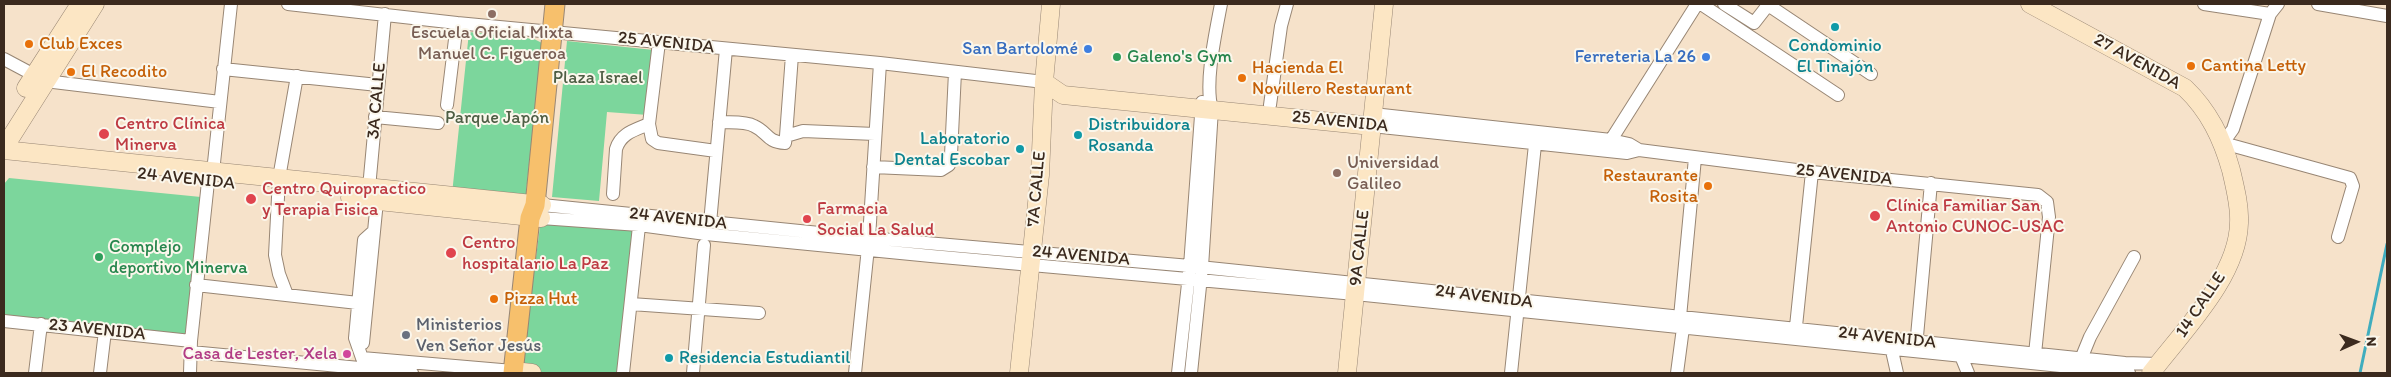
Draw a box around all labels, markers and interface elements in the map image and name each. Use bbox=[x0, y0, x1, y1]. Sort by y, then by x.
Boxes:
marker: Escuela Oficial Mixta Manuel C. Figueroa bbox=[486, 8, 498, 20]
marker: Condominio El Tinajón bbox=[1829, 21, 1841, 33]
place label: Escuela Oficial Mixta Manuel C. Figueroa bbox=[411, 22, 573, 64]
street label: 25 AVENIDA bbox=[617, 27, 715, 59]
street label: 27 AVENIDA bbox=[2090, 29, 2184, 95]
place label: Club Exces bbox=[39, 33, 123, 55]
place label: Condominio El Tinajón bbox=[1788, 35, 1882, 78]
marker: Club Exces bbox=[23, 38, 35, 50]
place label: San Bartolomé bbox=[962, 38, 1078, 60]
marker: San Bartolomé bbox=[1082, 43, 1094, 55]
place label: Galeno's Gym bbox=[1127, 46, 1232, 68]
place label: Ferreteria La 26 bbox=[1575, 46, 1696, 68]
marker: Galeno's Gym bbox=[1111, 51, 1123, 63]
marker: Ferreteria La 26 bbox=[1700, 51, 1712, 63]
place label: Cantina Letty bbox=[2201, 55, 2306, 77]
place label: Hacienda El Novillero Restaurant bbox=[1252, 57, 1412, 100]
marker: Cantina Letty bbox=[2185, 60, 2197, 72]
place label: El Recodito bbox=[81, 61, 167, 83]
street label: 3A CALLE bbox=[363, 62, 391, 140]
marker: El Recodito bbox=[65, 66, 77, 78]
park label: Plaza Israel bbox=[553, 67, 643, 89]
marker: Hacienda El Novillero Restaurant bbox=[1236, 72, 1248, 84]
street label: 25 AVENIDA bbox=[1291, 106, 1389, 138]
park label: Parque Japón bbox=[445, 107, 549, 129]
place label: Centro Clínica Minerva bbox=[115, 113, 225, 156]
place label: Distribuidora Rosanda bbox=[1088, 114, 1190, 156]
marker: Centro Clínica Minerva bbox=[97, 127, 111, 141]
place label: Laboratorio Dental Escobar bbox=[894, 128, 1010, 170]
marker: Distribuidora Rosanda bbox=[1072, 129, 1084, 141]
marker: Laboratorio Dental Escobar bbox=[1014, 143, 1026, 155]
street label: 7A CALLE bbox=[1023, 150, 1051, 228]
place label: Universidad Galileo bbox=[1347, 152, 1439, 194]
street label: 25 AVENIDA bbox=[1795, 159, 1893, 191]
street label: 24 AVENIDA bbox=[136, 163, 236, 195]
place label: Restaurante Rosita bbox=[1603, 165, 1698, 208]
marker: Universidad Galileo bbox=[1331, 167, 1343, 179]
place label: Centro Quiropractico y Terapia Fisica bbox=[262, 178, 426, 220]
marker: Restaurante Rosita bbox=[1702, 180, 1714, 192]
marker: Centro Quiropractico y Terapia Fisica bbox=[244, 192, 258, 206]
place label: Clínica Familiar San Antonio CUNOC-USAC bbox=[1886, 195, 2064, 238]
place label: Farmacia Social La Salud bbox=[817, 198, 934, 240]
street label: 24 AVENIDA bbox=[628, 203, 728, 235]
street label: 9A CALLE bbox=[1345, 209, 1375, 287]
marker: Clínica Familiar San Antonio CUNOC-USAC bbox=[1868, 209, 1882, 223]
marker: Farmacia Social La Salud bbox=[801, 213, 813, 225]
place label: Centro hospitalario La Paz bbox=[462, 232, 609, 274]
place label: Complejo deportivo Minerva bbox=[109, 236, 247, 278]
street label: 24 AVENIDA bbox=[1031, 241, 1131, 271]
marker: Centro hospitalario La Paz bbox=[444, 246, 458, 260]
marker: Complejo deportivo Minerva bbox=[93, 251, 105, 263]
street label: 14 CALLE bbox=[2171, 268, 2231, 342]
street label: 24 AVENIDA bbox=[1434, 280, 1534, 314]
place label: Pizza Hut bbox=[504, 288, 578, 310]
marker: Pizza Hut bbox=[488, 293, 500, 305]
street label: 23 AVENIDA bbox=[48, 314, 146, 346]
place label: Ministerios Ven Señor Jesús bbox=[416, 314, 541, 356]
north arrow bbox=[2331, 317, 2381, 367]
street label: 24 AVENIDA bbox=[1837, 322, 1937, 354]
marker: Ministerios Ven Señor Jesús bbox=[400, 329, 412, 341]
text: N bbox=[2363, 336, 2380, 346]
place label: Casa de Lester, Xela bbox=[182, 343, 337, 365]
place label: Residencia Estudiantil bbox=[679, 347, 850, 369]
marker: Casa de Lester, Xela bbox=[341, 348, 353, 360]
marker: Residencia Estudiantil bbox=[663, 352, 675, 364]

